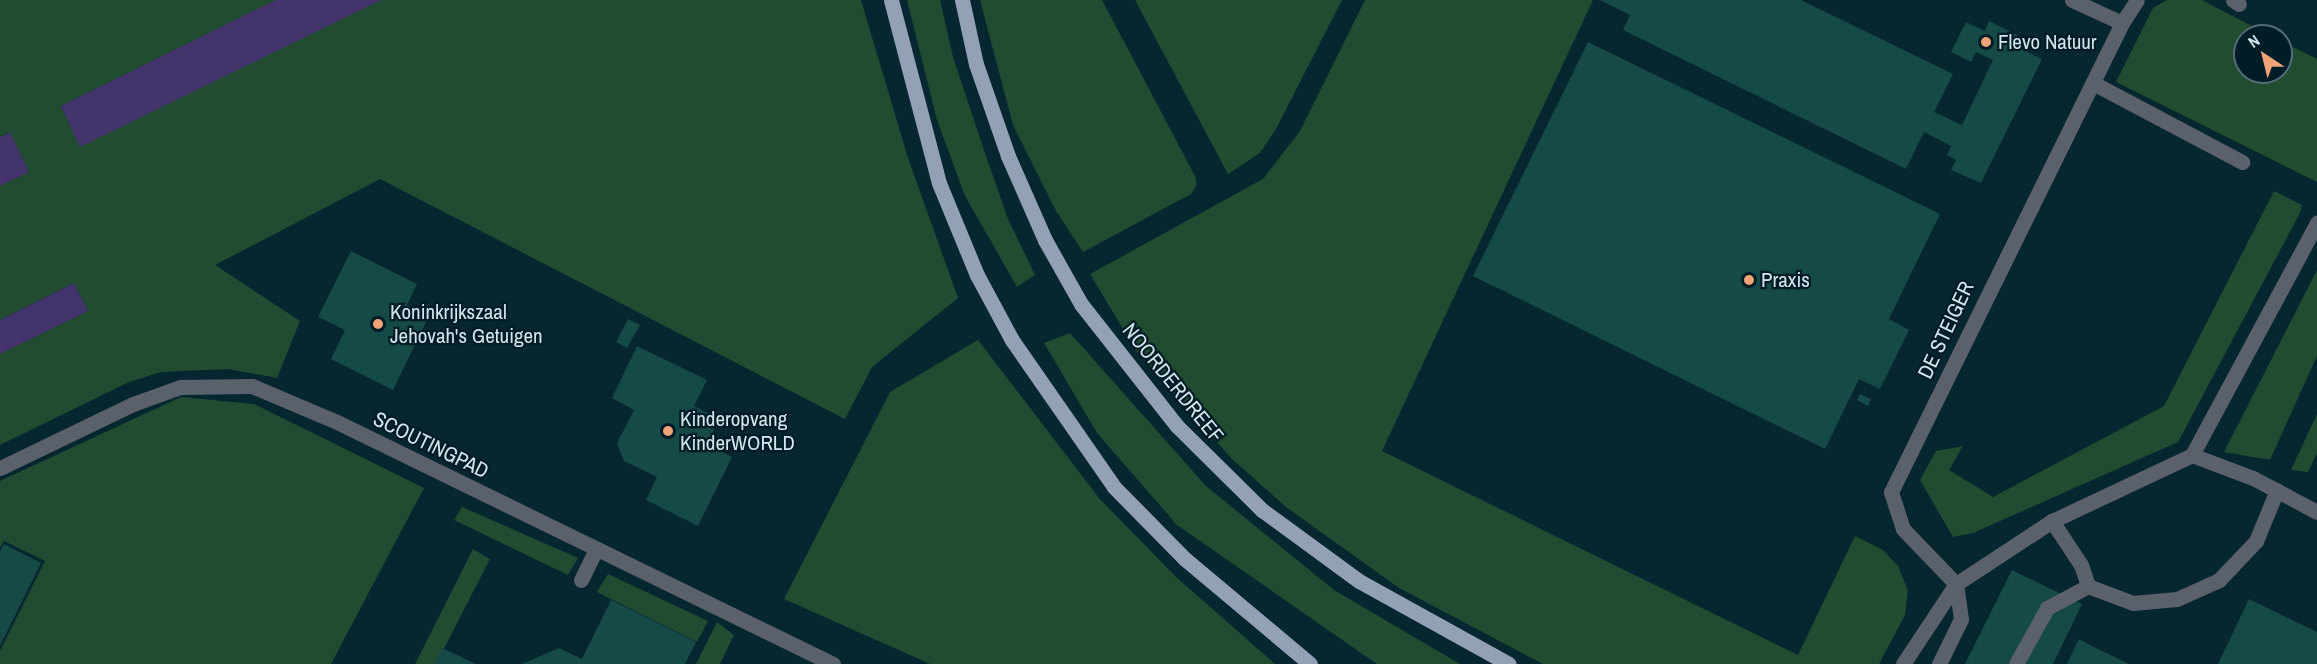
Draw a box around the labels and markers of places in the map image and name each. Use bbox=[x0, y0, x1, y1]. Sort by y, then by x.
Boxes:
place label: Flevo Natuur bbox=[1998, 29, 2097, 55]
marker: Flevo Natuur bbox=[1979, 35, 1993, 49]
place label: Praxis bbox=[1761, 267, 1810, 293]
marker: Praxis bbox=[1742, 273, 1756, 287]
place label: Koninkrijkszaal Jehovah's Getuigen bbox=[390, 299, 543, 349]
marker: Koninkrijkszaal Jehovah's Getuigen bbox=[371, 317, 385, 331]
place label: Kinderopvang KinderWORLD bbox=[680, 406, 795, 456]
marker: Kinderopvang KinderWORLD bbox=[661, 424, 675, 438]

